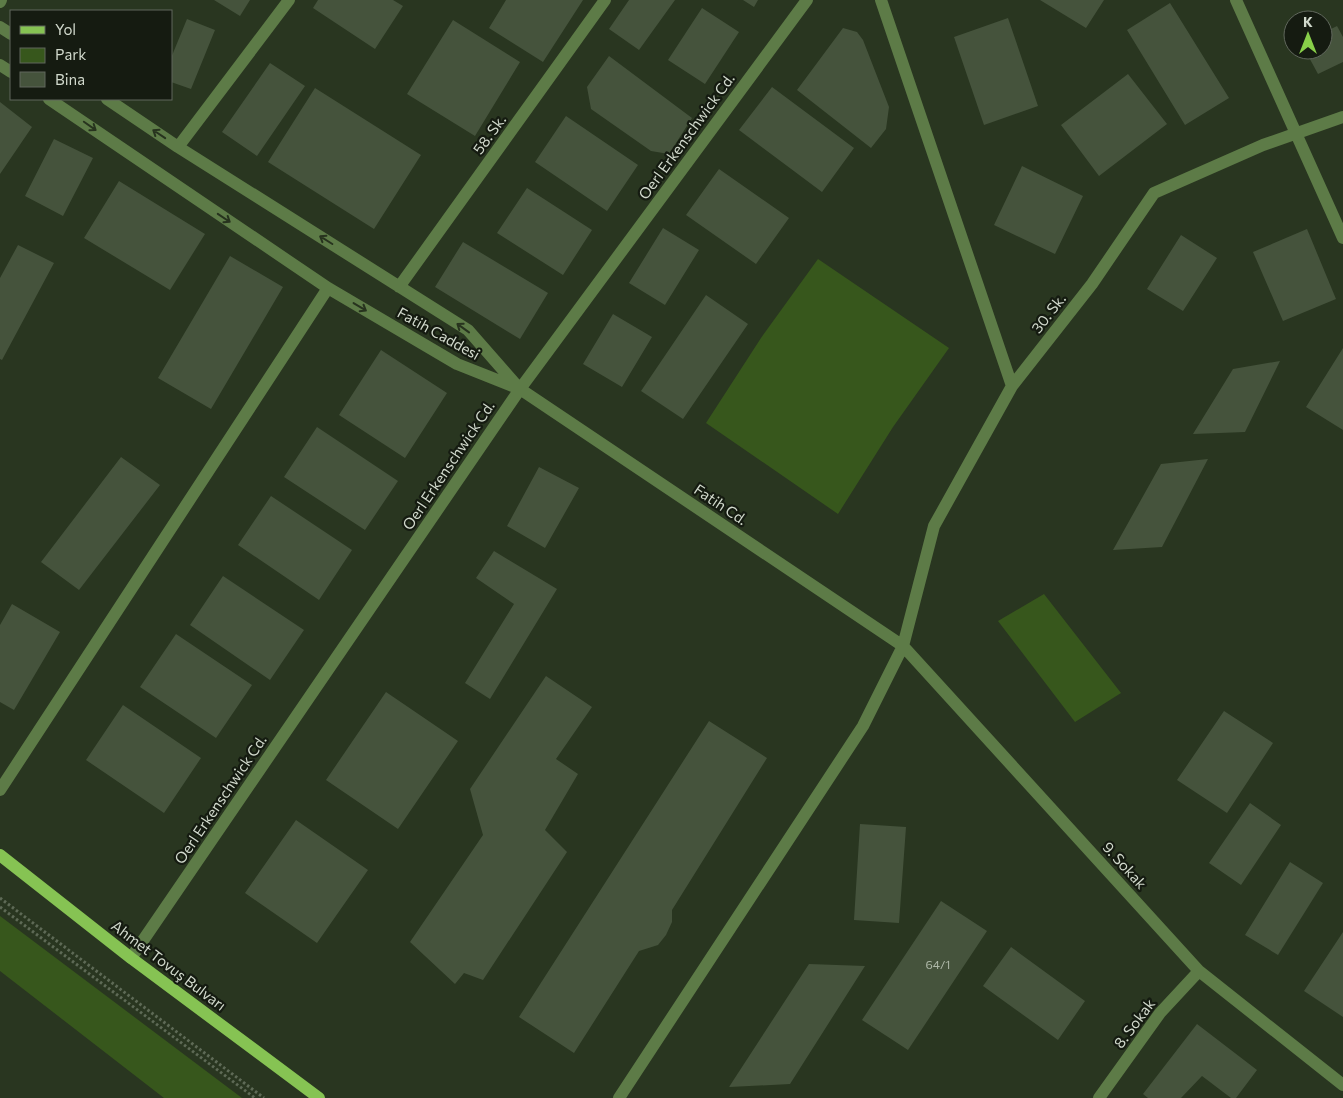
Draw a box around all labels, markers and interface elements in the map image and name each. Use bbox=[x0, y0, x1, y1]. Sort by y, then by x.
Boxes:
legend bbox=[10, 10, 172, 100]
north arrow bbox=[1283, 10, 1333, 60]
text: K bbox=[1303, 13, 1313, 30]
text: Yol bbox=[55, 20, 76, 38]
text: Park bbox=[55, 45, 86, 63]
street label: Oerl Erkenschwick Cd. bbox=[634, 69, 738, 203]
text: Bina bbox=[55, 70, 85, 88]
street label: 58. Sk. bbox=[469, 111, 509, 157]
one-way arrow bbox=[82, 121, 96, 131]
one-way arrow bbox=[153, 129, 167, 139]
one-way arrow bbox=[217, 213, 231, 223]
one-way arrow bbox=[319, 235, 333, 246]
street label: 30. Sk. bbox=[1027, 290, 1069, 336]
one-way arrow bbox=[352, 302, 366, 312]
street label: Fatih Caddesi bbox=[395, 303, 483, 363]
one-way arrow bbox=[456, 323, 470, 333]
street label: Oerl Erkenschwick Cd. bbox=[398, 397, 498, 533]
street label: Fatih Cd. bbox=[691, 480, 751, 528]
street label: Oerl Erkenschwick Cd. bbox=[170, 731, 270, 867]
street label: 9. Sokak bbox=[1099, 838, 1151, 892]
street label: Ahmet Tovuş Bulvarı bbox=[108, 916, 230, 1014]
house number: 64/1 bbox=[926, 957, 950, 971]
street label: 8. Sokak bbox=[1110, 995, 1158, 1051]

